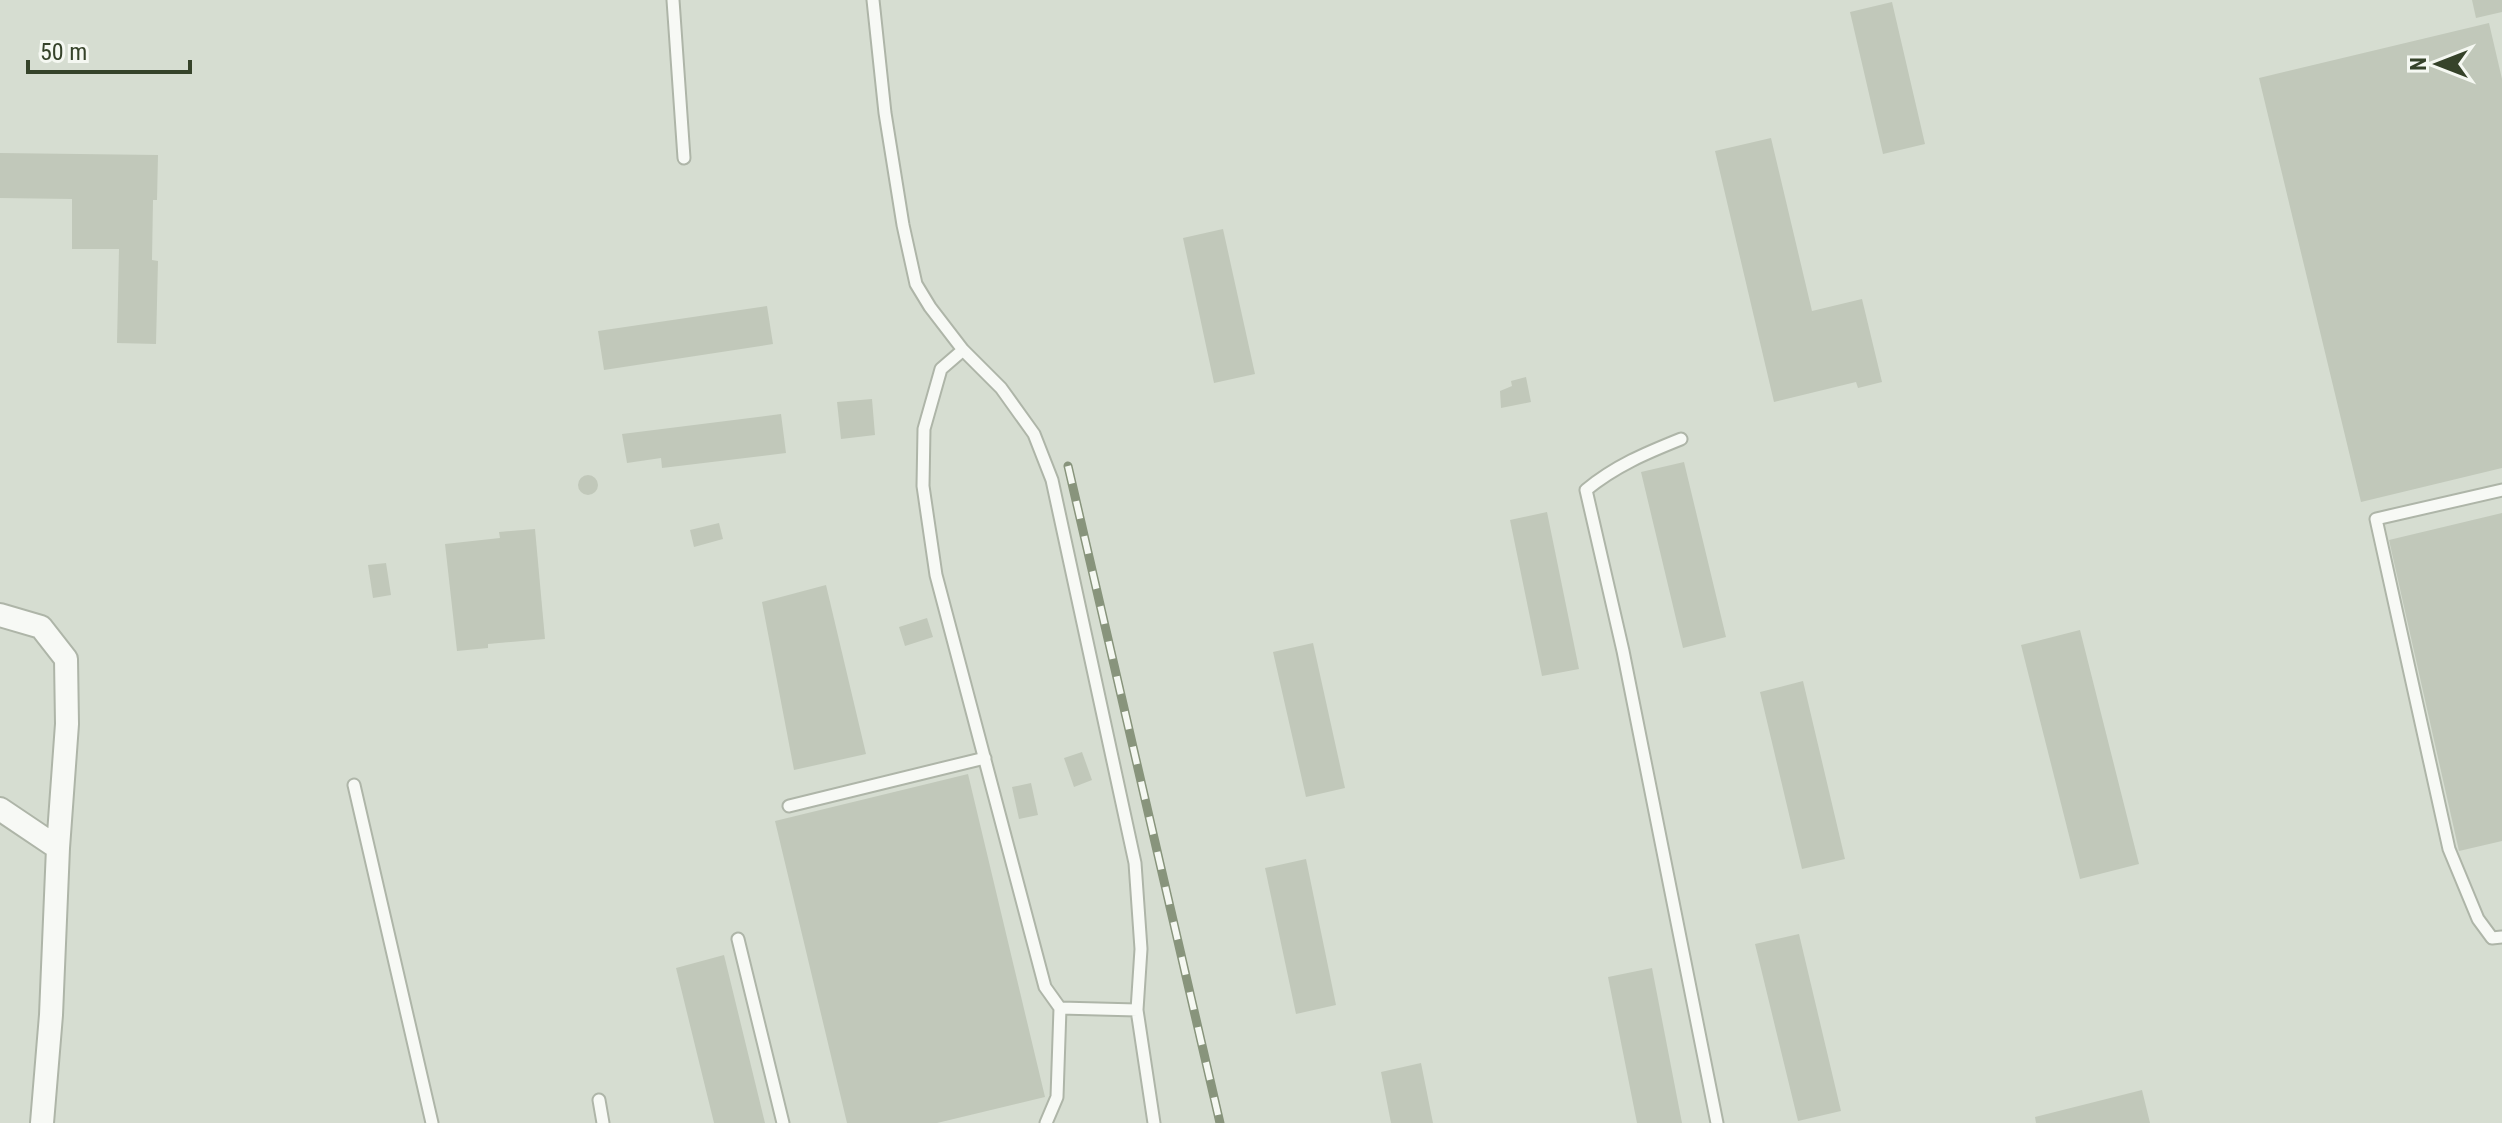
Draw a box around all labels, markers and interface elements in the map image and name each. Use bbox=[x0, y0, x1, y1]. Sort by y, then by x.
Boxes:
scale bar bbox=[28, 24, 190, 74]
north arrow bbox=[2398, 24, 2478, 104]
text: 50 m bbox=[40, 38, 87, 66]
text: N bbox=[2406, 57, 2431, 71]

